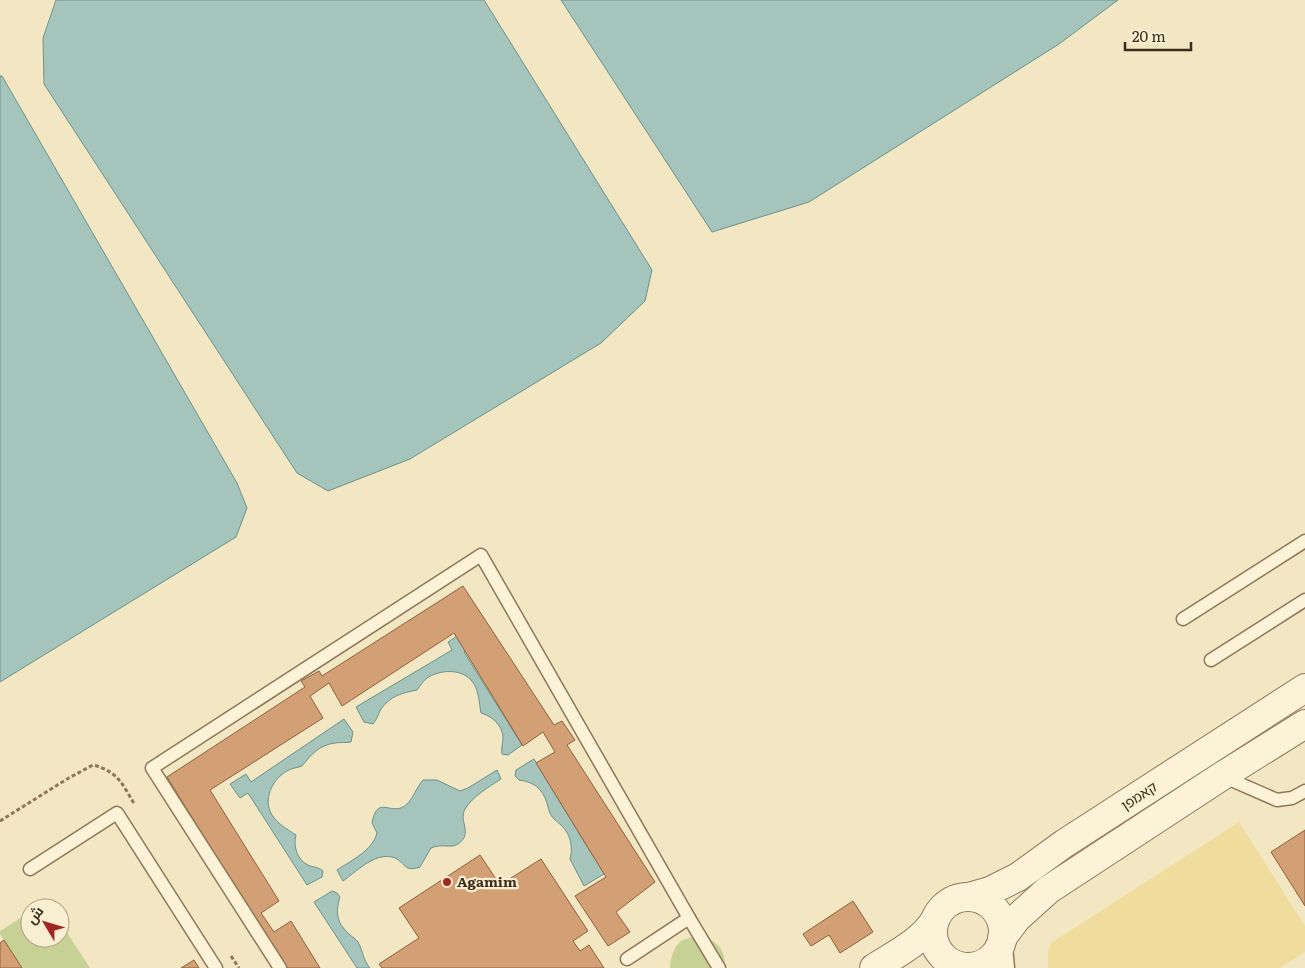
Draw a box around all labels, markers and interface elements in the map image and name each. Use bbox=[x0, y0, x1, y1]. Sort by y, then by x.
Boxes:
scale bar bbox=[1125, 20, 1191, 52]
text: 20 m bbox=[1132, 24, 1166, 47]
street label: קאמפן bbox=[1116, 776, 1161, 814]
place label: Agamim bbox=[457, 871, 517, 891]
marker: Agamim bbox=[441, 876, 453, 888]
north arrow bbox=[20, 898, 70, 948]
text: ش bbox=[21, 901, 47, 928]

